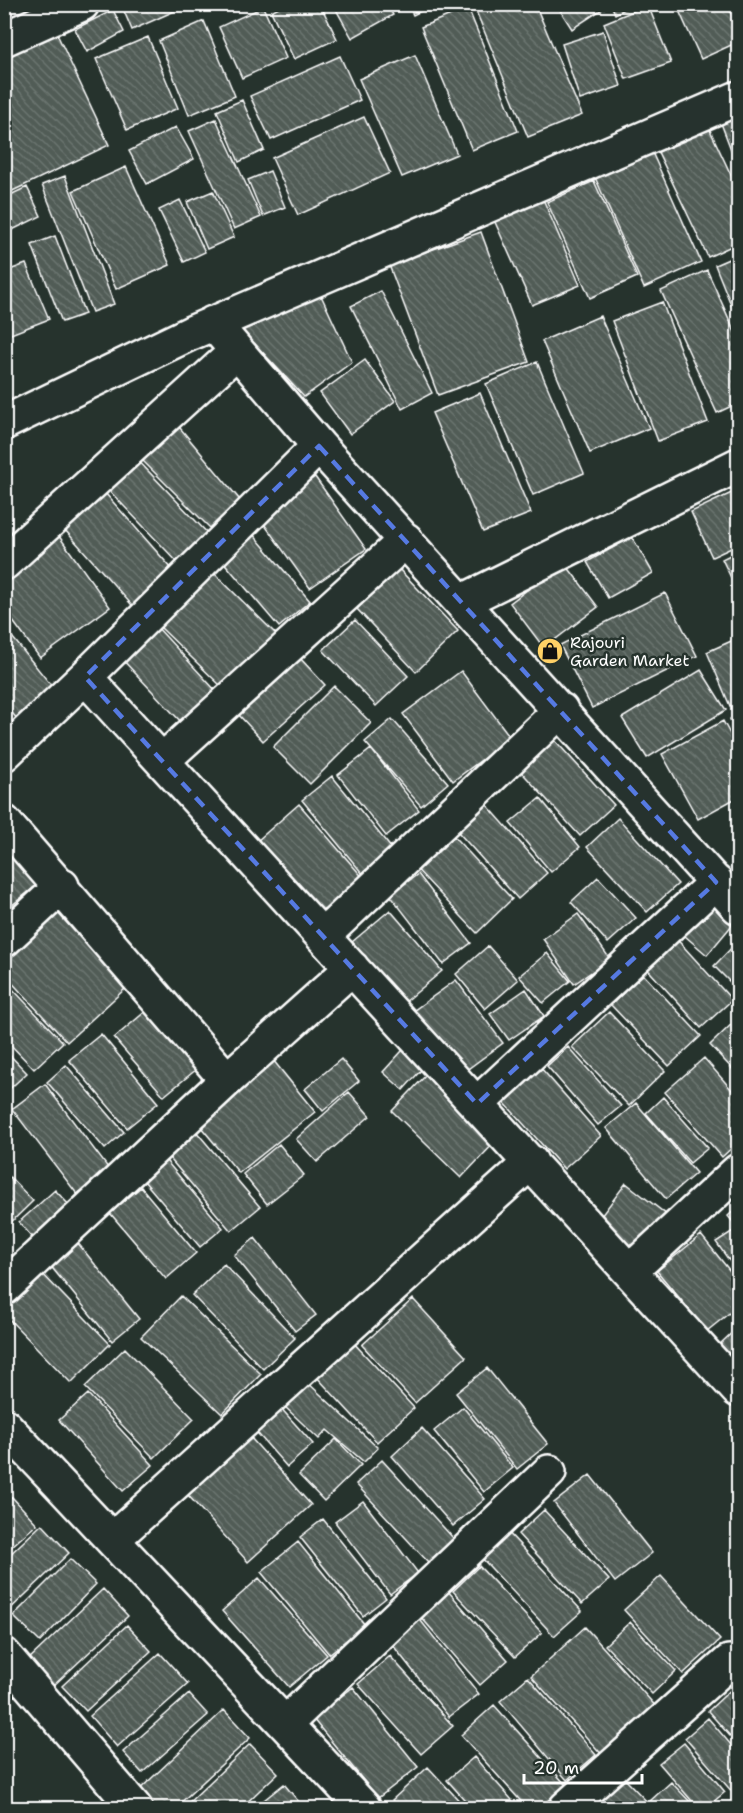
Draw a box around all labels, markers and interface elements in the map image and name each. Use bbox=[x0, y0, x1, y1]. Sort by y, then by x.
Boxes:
place label: Rajouri Garden Market bbox=[570, 632, 689, 671]
shop icon: Rajouri Garden Market bbox=[535, 636, 565, 666]
scale bar bbox=[524, 1747, 642, 1785]
text: 20 m bbox=[533, 1756, 579, 1780]

